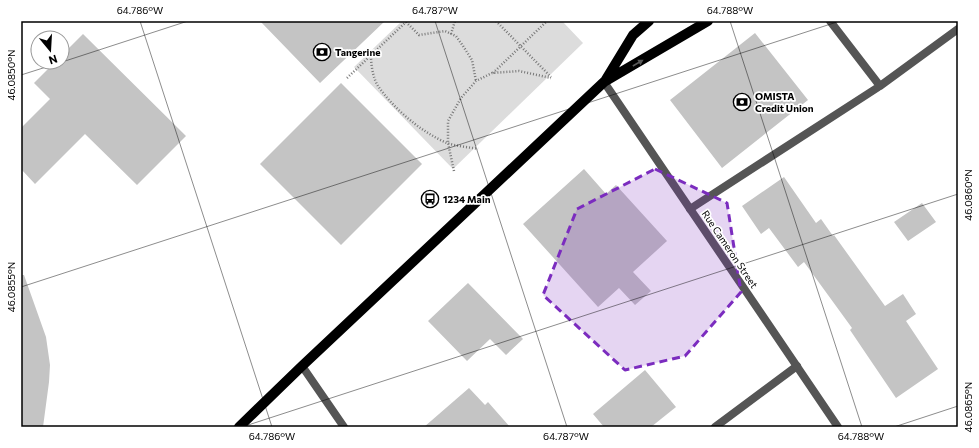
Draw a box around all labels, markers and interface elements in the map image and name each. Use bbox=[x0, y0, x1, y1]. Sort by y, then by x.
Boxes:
text: 64.786°W bbox=[117, 4, 163, 16]
text: 64.787°W bbox=[412, 4, 458, 16]
text: 64.788°W bbox=[707, 4, 753, 16]
north arrow bbox=[30, 30, 70, 70]
bank icon: Tangerine bbox=[312, 42, 332, 62]
place label: Tangerine bbox=[335, 46, 380, 58]
text: 46.0850°N bbox=[5, 49, 17, 101]
text: N bbox=[47, 53, 59, 67]
one-way arrow bbox=[632, 59, 644, 66]
place label: OMISTA Credit Union bbox=[755, 90, 814, 114]
bank icon: OMISTA Credit Union bbox=[732, 92, 752, 112]
text: 46.0860°N bbox=[962, 169, 974, 221]
bus stop icon: 1234 Main bbox=[420, 189, 440, 209]
place label: 1234 Main bbox=[443, 193, 491, 205]
street label: Rue Cameron Street bbox=[700, 208, 760, 290]
text: 46.0855°N bbox=[5, 262, 17, 312]
text: 46.0865°N bbox=[962, 382, 974, 432]
text: 64.786°W bbox=[249, 430, 295, 442]
text: 64.787°W bbox=[543, 430, 589, 442]
text: 64.788°W bbox=[838, 430, 884, 442]

